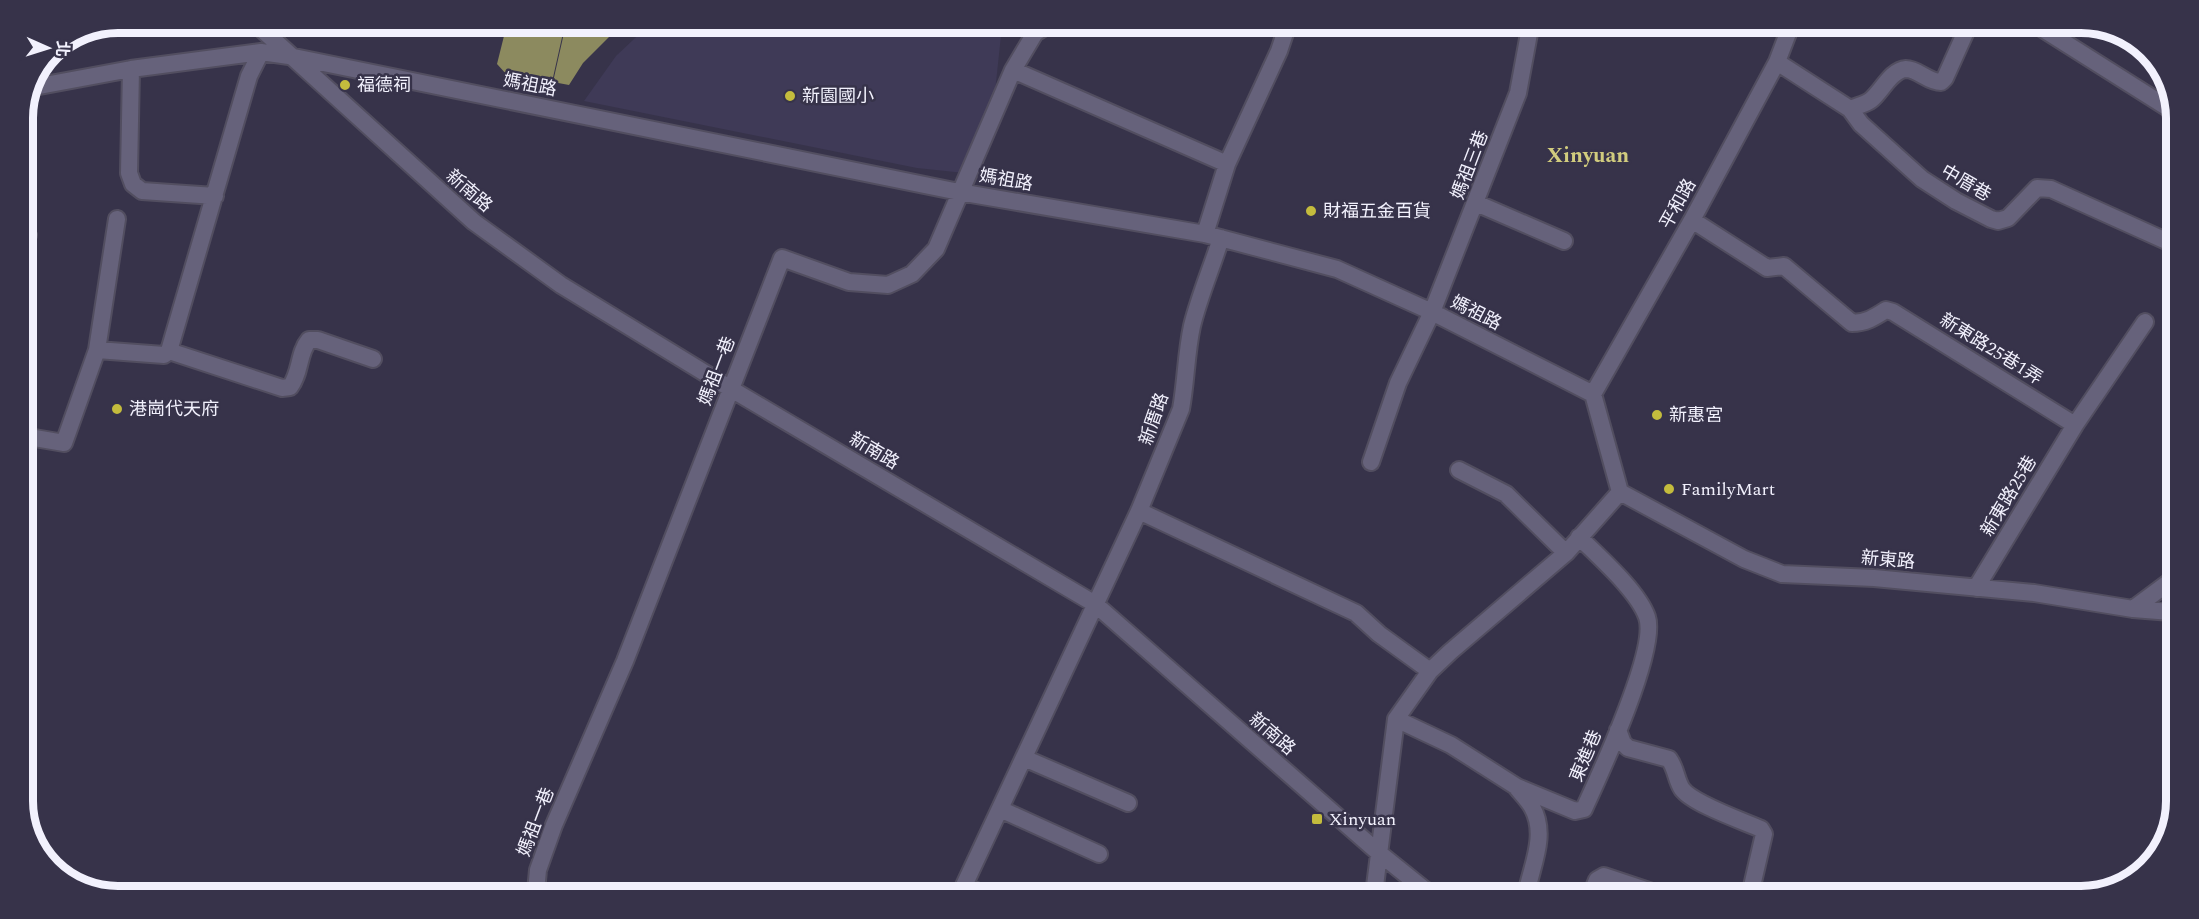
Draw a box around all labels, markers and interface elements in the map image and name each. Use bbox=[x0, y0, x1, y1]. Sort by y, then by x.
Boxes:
north arrow bbox=[18, 18, 78, 78]
text: 北 bbox=[50, 40, 74, 57]
street label: 媽祖路 bbox=[501, 67, 559, 103]
place label: 福德祠 bbox=[357, 72, 411, 99]
marker: 福德祠 bbox=[338, 78, 352, 92]
place label: 新園國小 bbox=[802, 83, 874, 110]
marker: 新園國小 bbox=[783, 89, 797, 103]
street label: 媽祖三巷 bbox=[1444, 127, 1496, 203]
district label: Xinyuan bbox=[1547, 140, 1629, 172]
street label: 中厝巷 bbox=[1936, 158, 1996, 208]
street label: 媽祖路 bbox=[977, 162, 1035, 198]
street label: 新南路 bbox=[440, 163, 498, 219]
street label: 平和路 bbox=[1653, 174, 1703, 234]
place label: 財福五金百貨 bbox=[1323, 198, 1431, 225]
marker: 財福五金百貨 bbox=[1304, 204, 1318, 218]
street label: 媽祖路 bbox=[1446, 289, 1506, 337]
street label: 新東路25巷1弄 bbox=[1934, 307, 2048, 391]
street label: 媽祖一巷 bbox=[691, 333, 743, 409]
street label: 新厝路 bbox=[1132, 389, 1176, 449]
place label: 港崗代天府 bbox=[129, 396, 219, 423]
marker: 港崗代天府 bbox=[110, 402, 124, 416]
place label: 新惠宮 bbox=[1669, 402, 1723, 429]
marker: 新惠宮 bbox=[1650, 408, 1664, 422]
street label: 新南路 bbox=[844, 426, 904, 476]
street label: 新東路25巷 bbox=[1974, 450, 2044, 542]
place label: FamilyMart bbox=[1681, 476, 1775, 503]
marker: FamilyMart bbox=[1662, 482, 1676, 496]
street label: 新東路 bbox=[1860, 544, 1916, 576]
street label: 新南路 bbox=[1243, 706, 1301, 762]
street label: 東進巷 bbox=[1563, 726, 1609, 786]
street label: 媽祖一巷 bbox=[510, 784, 562, 860]
place label: Xinyuan bbox=[1329, 806, 1396, 833]
marker: Xinyuan bbox=[1310, 812, 1324, 826]

